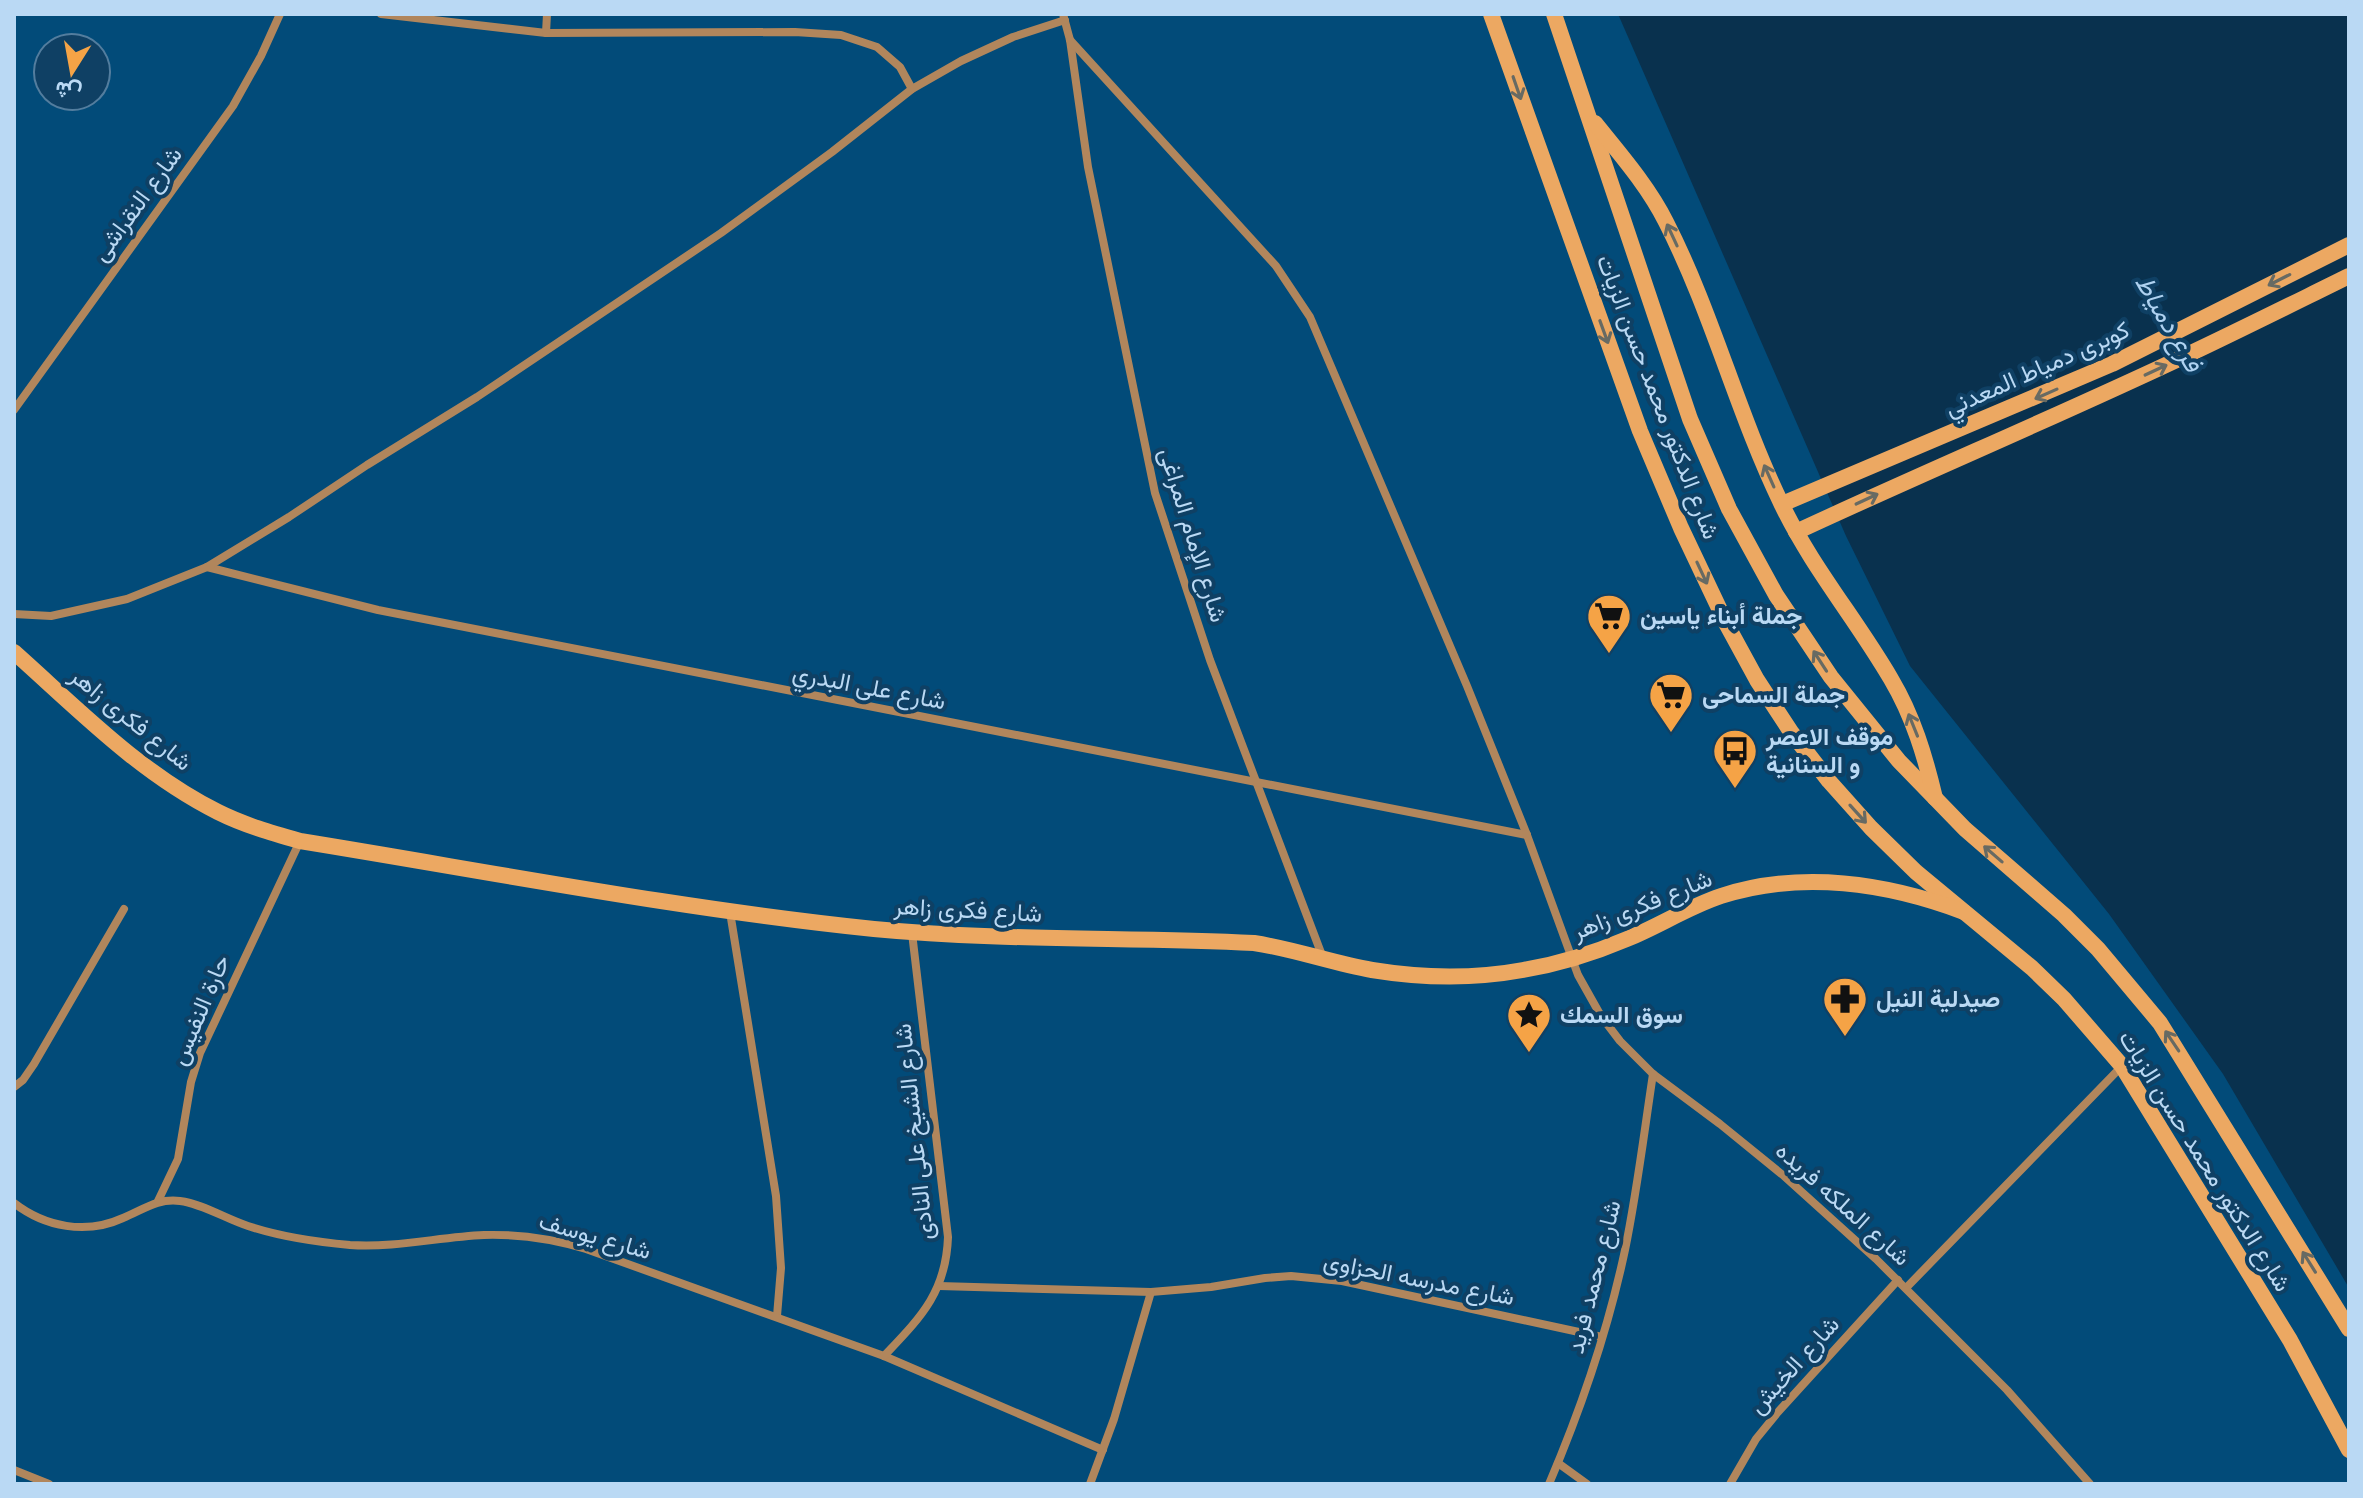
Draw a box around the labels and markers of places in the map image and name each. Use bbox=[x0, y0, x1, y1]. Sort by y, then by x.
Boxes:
supermarket icon: جملة أبناء ياسين bbox=[1585, 592, 1633, 655]
place label: جملة أبناء ياسين bbox=[1640, 600, 1802, 631]
supermarket icon: جملة السماحى bbox=[1647, 671, 1695, 734]
place label: جملة السماحى bbox=[1702, 679, 1845, 710]
place label: موقف الاعصر و السنانية bbox=[1765, 721, 1893, 780]
bus stop icon: موقف الاعصر و السنانية bbox=[1711, 727, 1759, 790]
pharmacy icon: صيدلية النيل bbox=[1821, 975, 1869, 1038]
place label: صيدلية النيل bbox=[1876, 983, 2000, 1014]
place icon: سوق السمك bbox=[1505, 991, 1553, 1054]
place label: سوق السمك bbox=[1560, 999, 1683, 1030]

